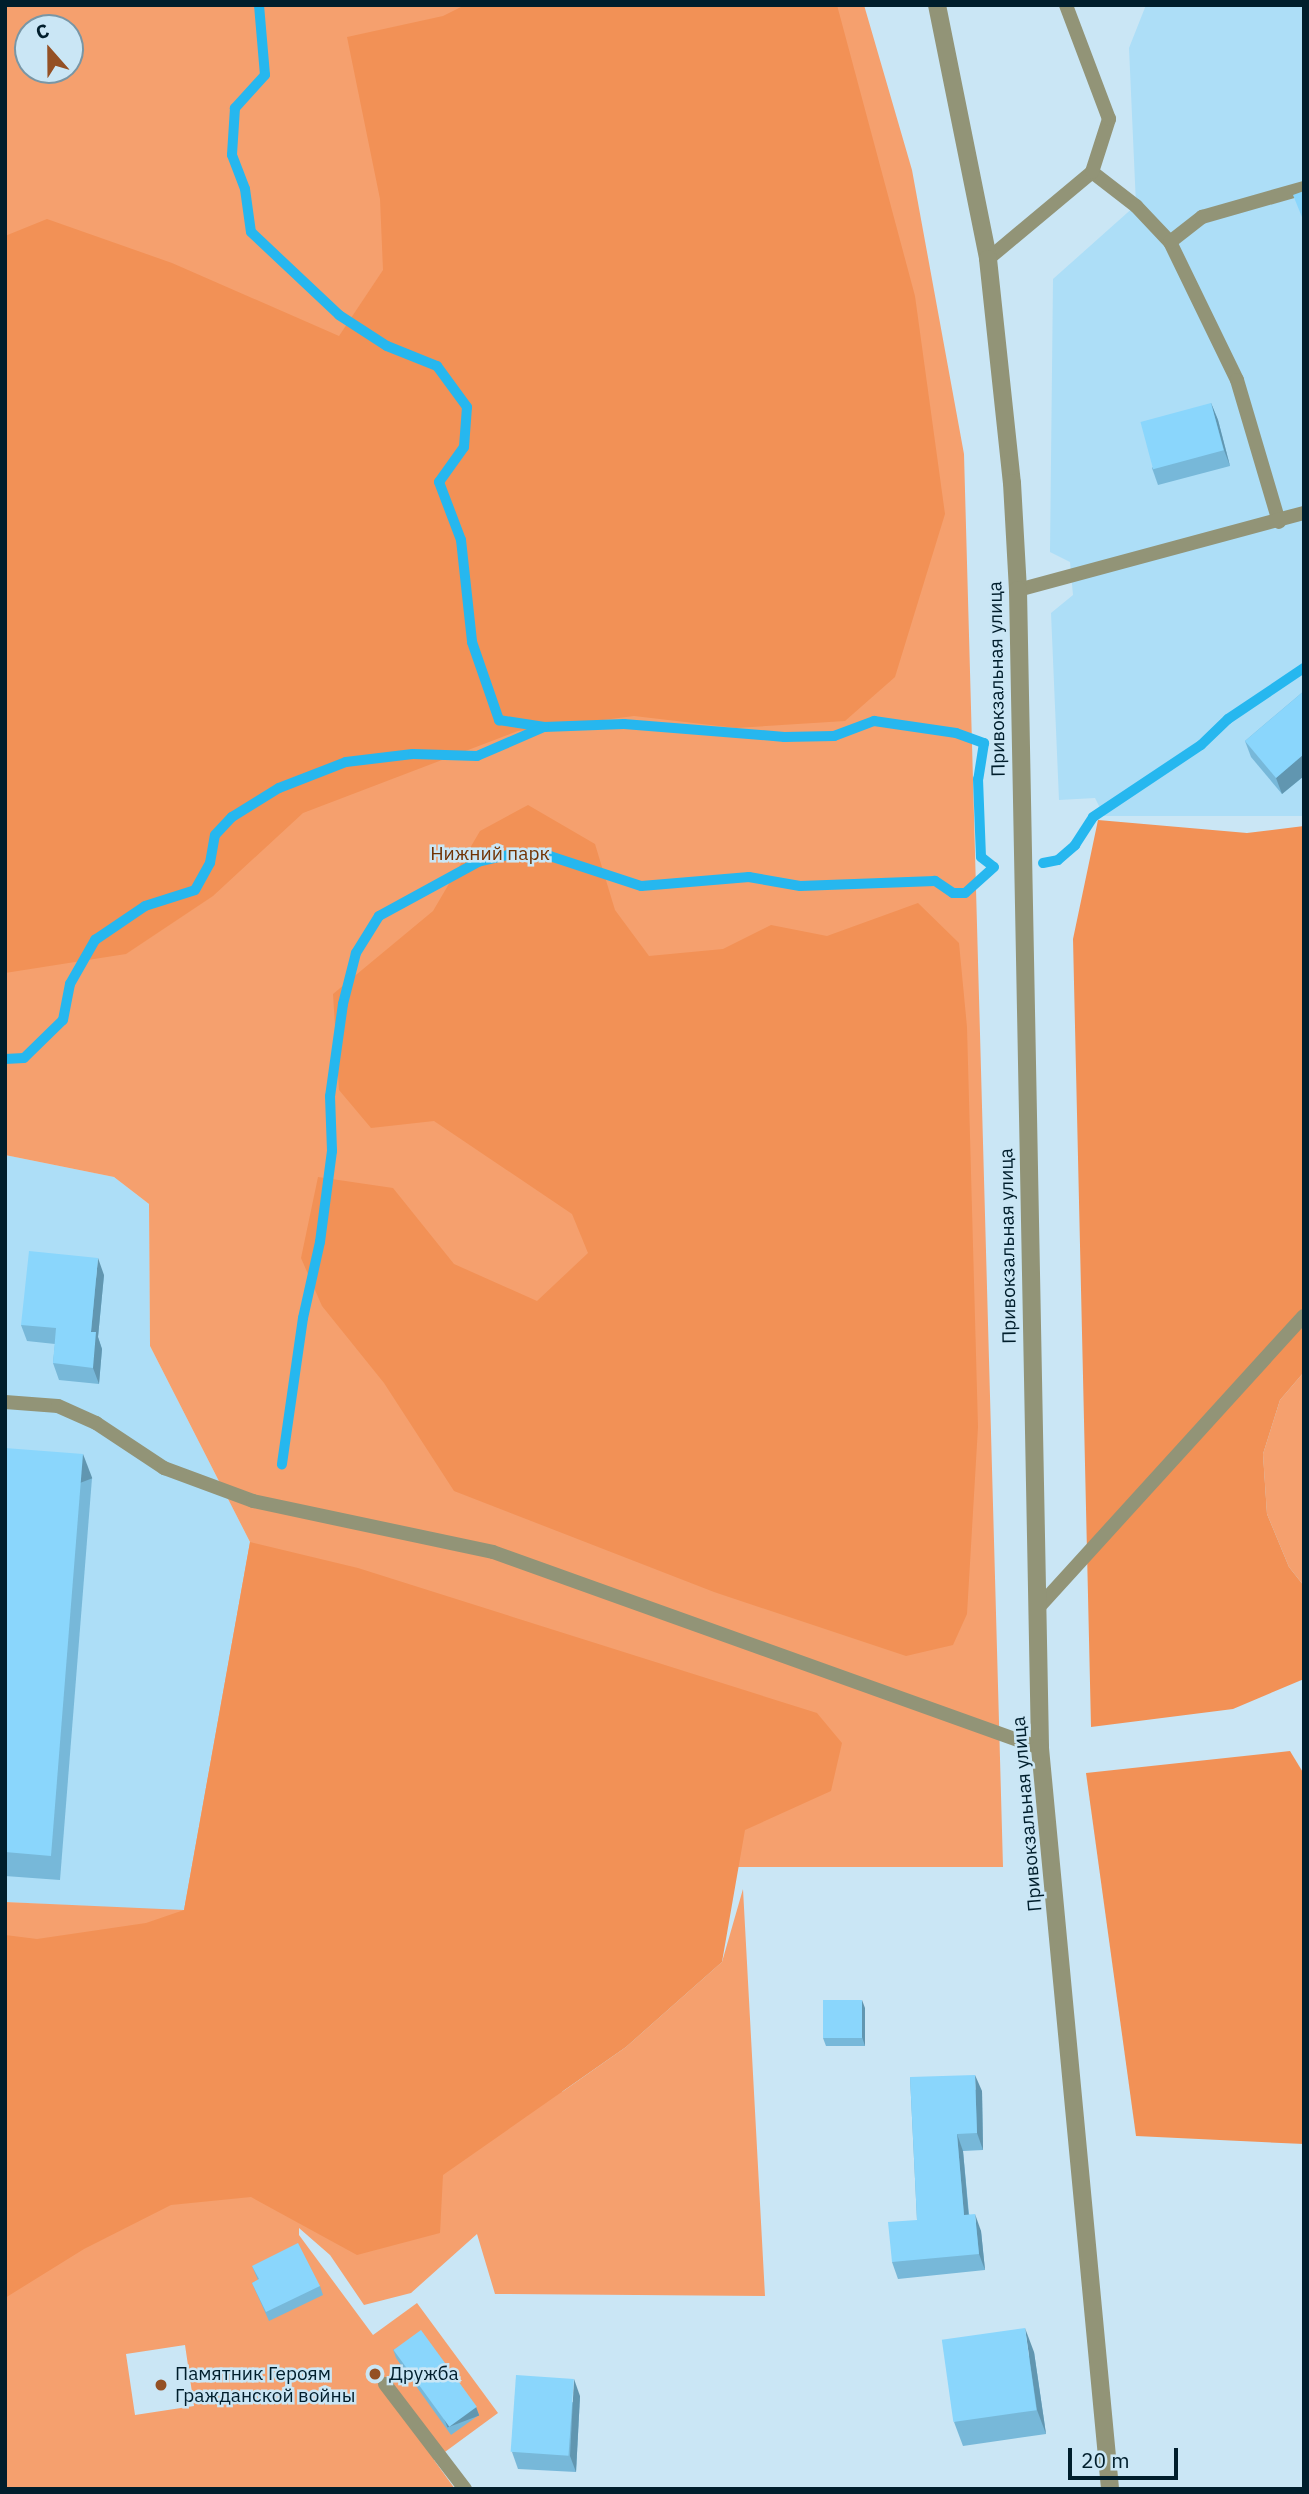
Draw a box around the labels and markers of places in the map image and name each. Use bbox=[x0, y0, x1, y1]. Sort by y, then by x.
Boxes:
place label: Памятник Героям Гражданской войны bbox=[175, 2363, 355, 2407]
place label: Дружба bbox=[389, 2363, 459, 2385]
marker: Дружба bbox=[367, 2366, 383, 2382]
marker: Памятник Героям Гражданской войны bbox=[153, 2377, 169, 2393]

